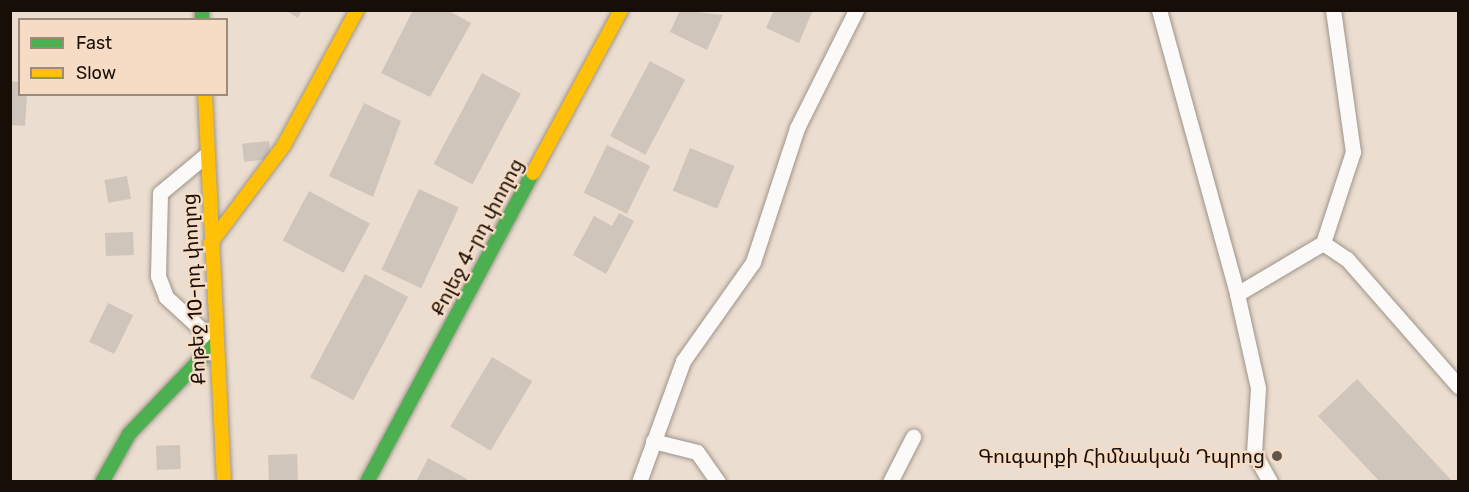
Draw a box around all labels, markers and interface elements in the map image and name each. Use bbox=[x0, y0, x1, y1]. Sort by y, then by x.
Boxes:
legend bbox=[18, 18, 228, 96]
text: Fast bbox=[76, 32, 112, 54]
text: Slow bbox=[76, 62, 116, 84]
street label: Քոլեջ 4-րդ փողոց bbox=[425, 154, 529, 320]
street label: Քոթեջ 10-րդ փողոց bbox=[177, 193, 211, 385]
place label: Գուգարքի Հիմնական Դպրոց bbox=[978, 444, 1265, 468]
marker: Գուգարքի Հիմնական Դպրոց bbox=[1270, 449, 1284, 463]

